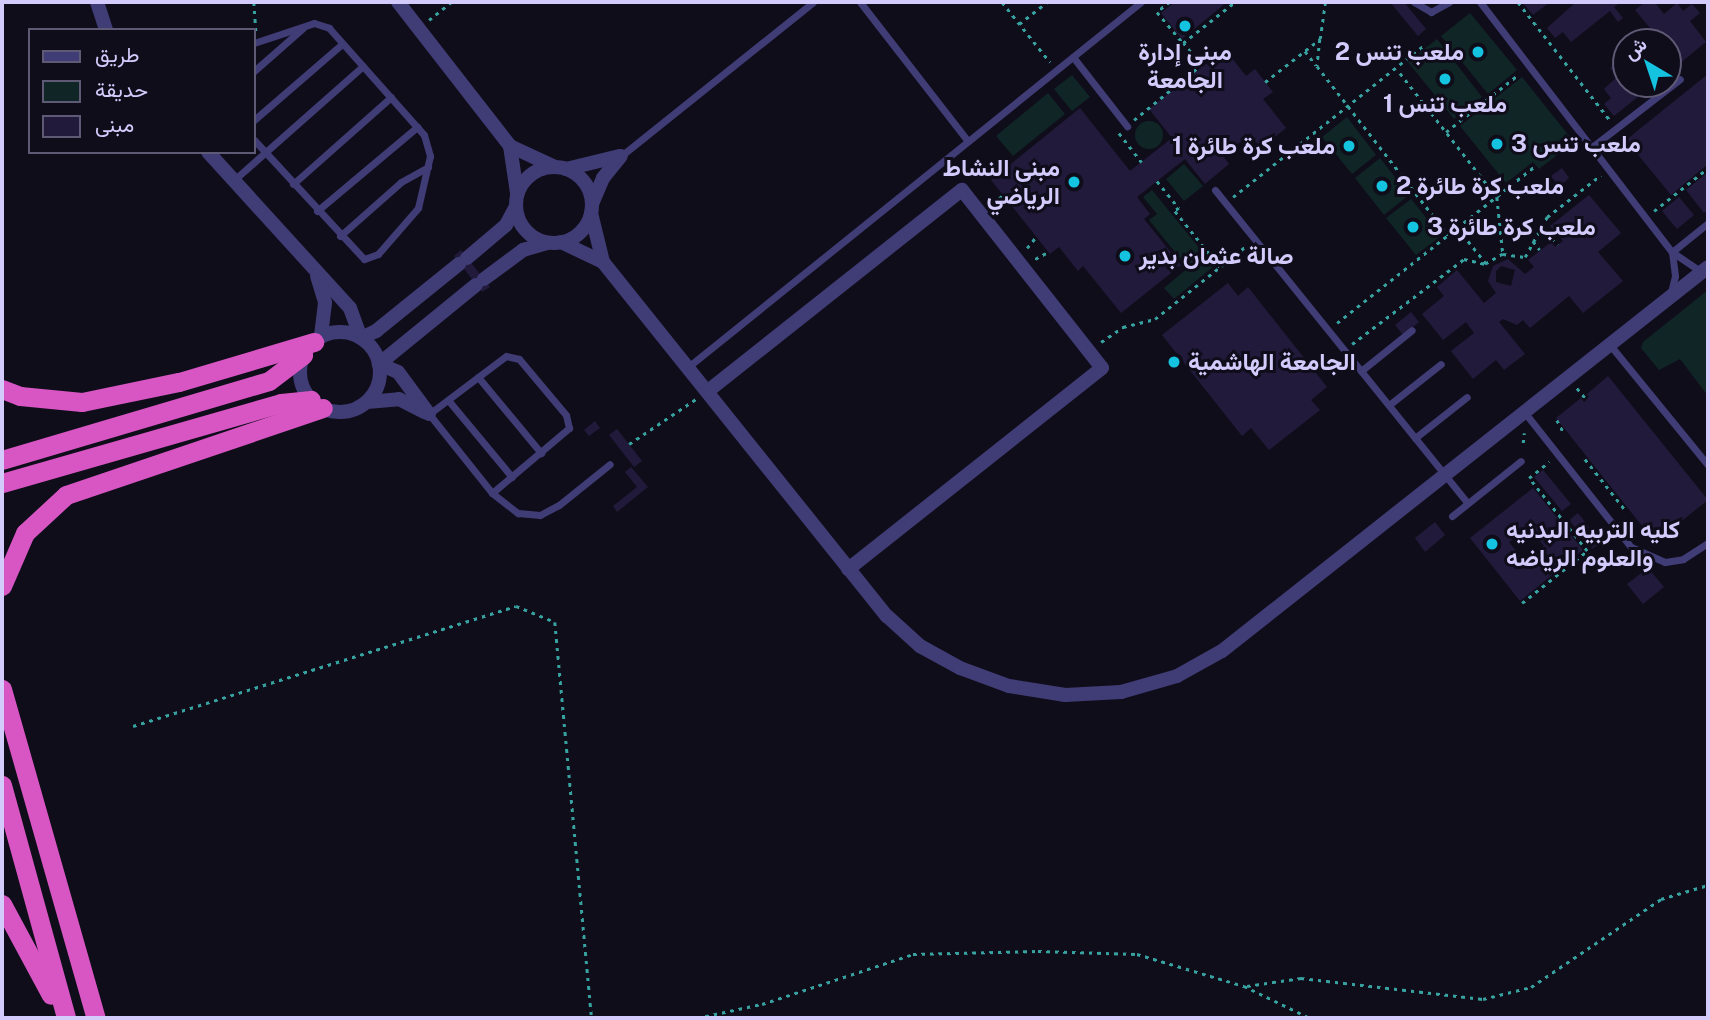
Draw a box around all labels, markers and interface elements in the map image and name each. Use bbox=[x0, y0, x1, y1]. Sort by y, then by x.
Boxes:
marker: مبنى إدارة الجامعة bbox=[1177, 18, 1193, 34]
legend bbox=[28, 28, 256, 154]
north arrow bbox=[1612, 28, 1682, 98]
text: ش bbox=[1619, 32, 1651, 64]
place label: مبنى إدارة الجامعة bbox=[1138, 38, 1232, 94]
place label: ملعب تنس 2 bbox=[1335, 38, 1464, 66]
text: طريق bbox=[95, 42, 140, 67]
marker: ملعب تنس 2 bbox=[1470, 44, 1486, 60]
marker: ملعب تنس 1 bbox=[1437, 71, 1453, 87]
text: حديقة bbox=[95, 77, 148, 102]
place label: ملعب تنس 1 bbox=[1383, 90, 1507, 118]
text: مبنى bbox=[95, 112, 134, 137]
place label: ملعب تنس 3 bbox=[1511, 130, 1641, 158]
place label: ملعب كرة طائرة 1 bbox=[1172, 132, 1335, 160]
marker: ملعب تنس 3 bbox=[1489, 136, 1505, 152]
marker: ملعب كرة طائرة 1 bbox=[1341, 138, 1357, 154]
place label: مبنى النشاط الرياضي bbox=[943, 154, 1060, 210]
place label: ملعب كرة طائرة 2 bbox=[1396, 172, 1564, 200]
marker: مبنى النشاط الرياضي bbox=[1066, 174, 1082, 190]
marker: ملعب كرة طائرة 2 bbox=[1374, 178, 1390, 194]
place label: ملعب كرة طائرة 3 bbox=[1427, 213, 1596, 241]
marker: ملعب كرة طائرة 3 bbox=[1405, 219, 1421, 235]
place label: صالة عثمان بدير bbox=[1139, 242, 1294, 270]
marker: صالة عثمان بدير bbox=[1117, 248, 1133, 264]
place label: الجامعة الهاشمية bbox=[1188, 348, 1356, 376]
marker: الجامعة الهاشمية bbox=[1166, 354, 1182, 370]
place label: كليه التربيه البدنيه والعلوم الرياضه bbox=[1506, 516, 1680, 572]
marker: كليه التربيه البدنيه والعلوم الرياضه bbox=[1484, 536, 1500, 552]

